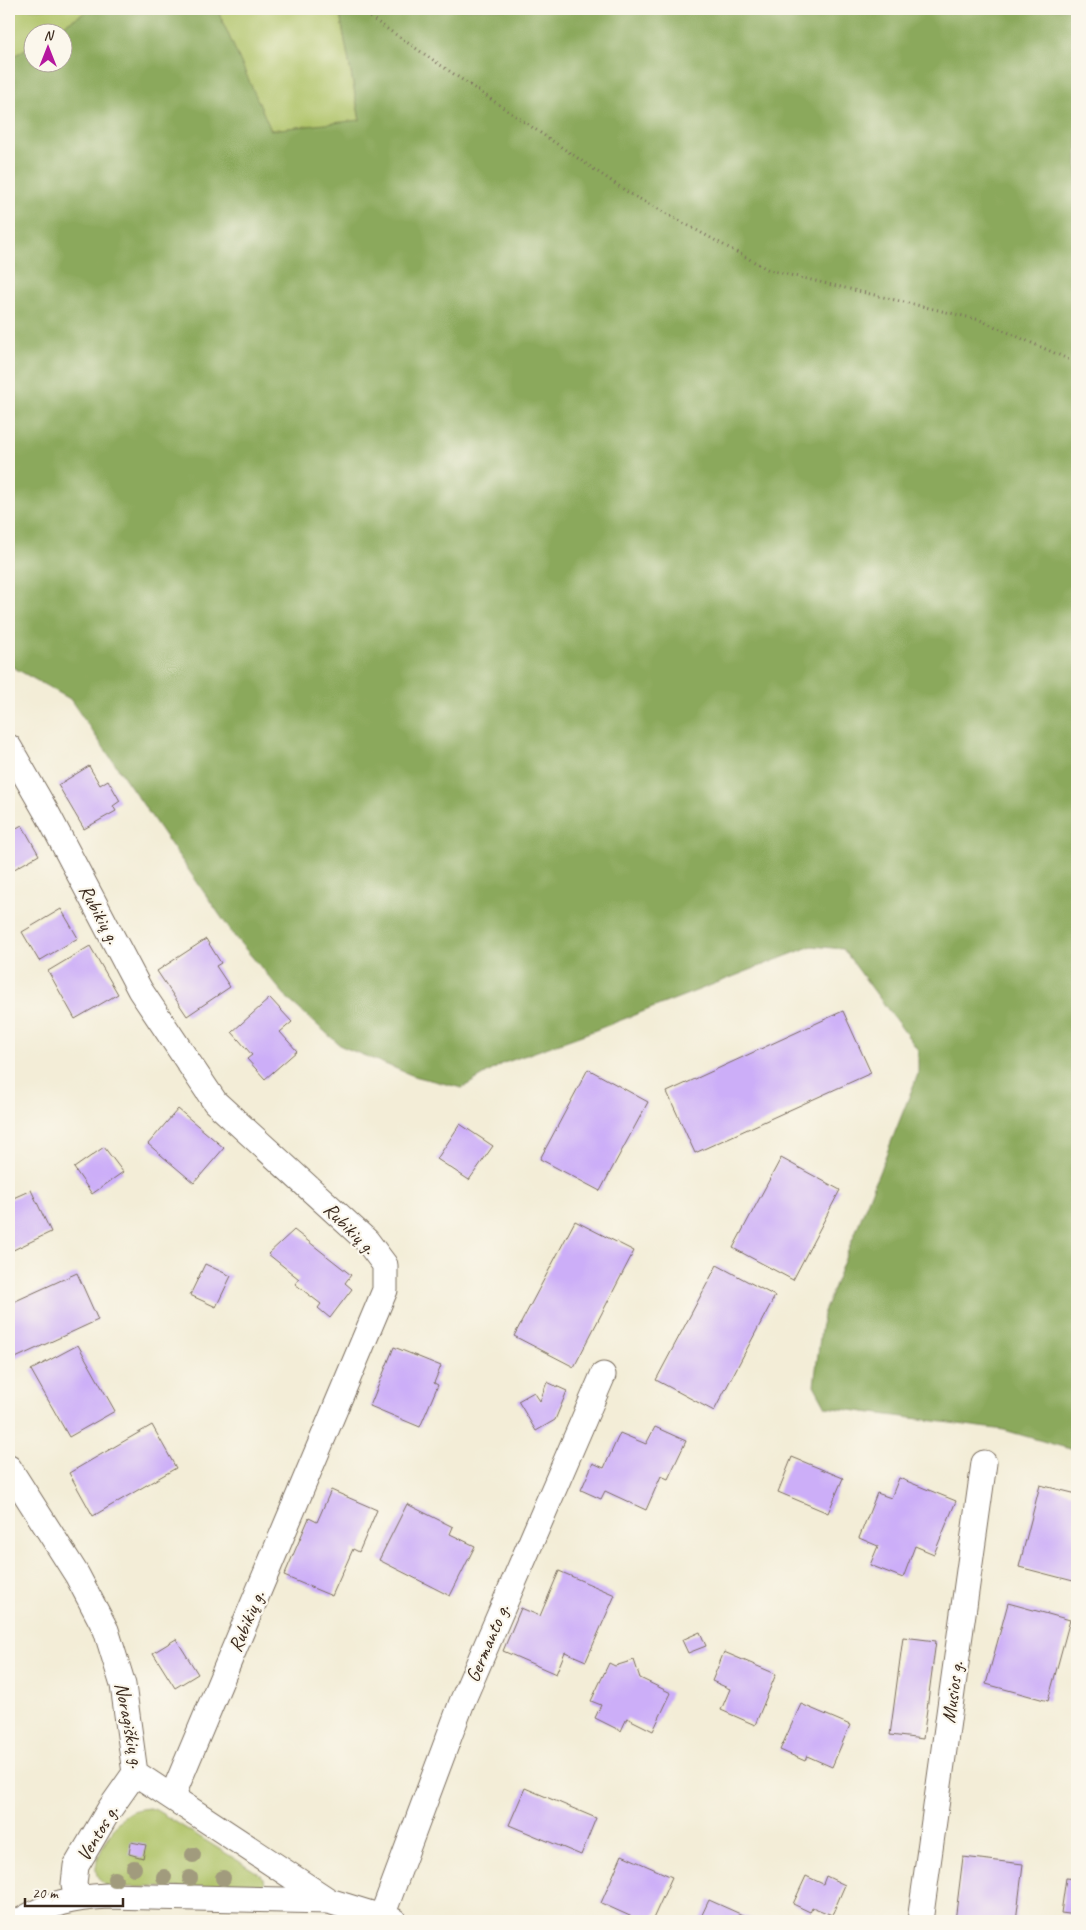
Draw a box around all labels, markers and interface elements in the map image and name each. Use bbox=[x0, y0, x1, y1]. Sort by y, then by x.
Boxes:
north arrow bbox=[22, 22, 72, 72]
text: N bbox=[44, 27, 55, 44]
street label: Rubikių g. bbox=[73, 880, 126, 948]
street label: Rubikių g. bbox=[318, 1197, 381, 1260]
street label: Rubikių g. bbox=[222, 1587, 271, 1656]
street label: Germanto g. bbox=[460, 1600, 515, 1686]
street label: Musios g. bbox=[936, 1660, 969, 1724]
street label: Noragiškių g. bbox=[109, 1680, 150, 1770]
street label: Ventos g. bbox=[71, 1801, 124, 1866]
scale bar bbox=[25, 1875, 122, 1907]
text: 20 m bbox=[32, 1884, 59, 1903]

